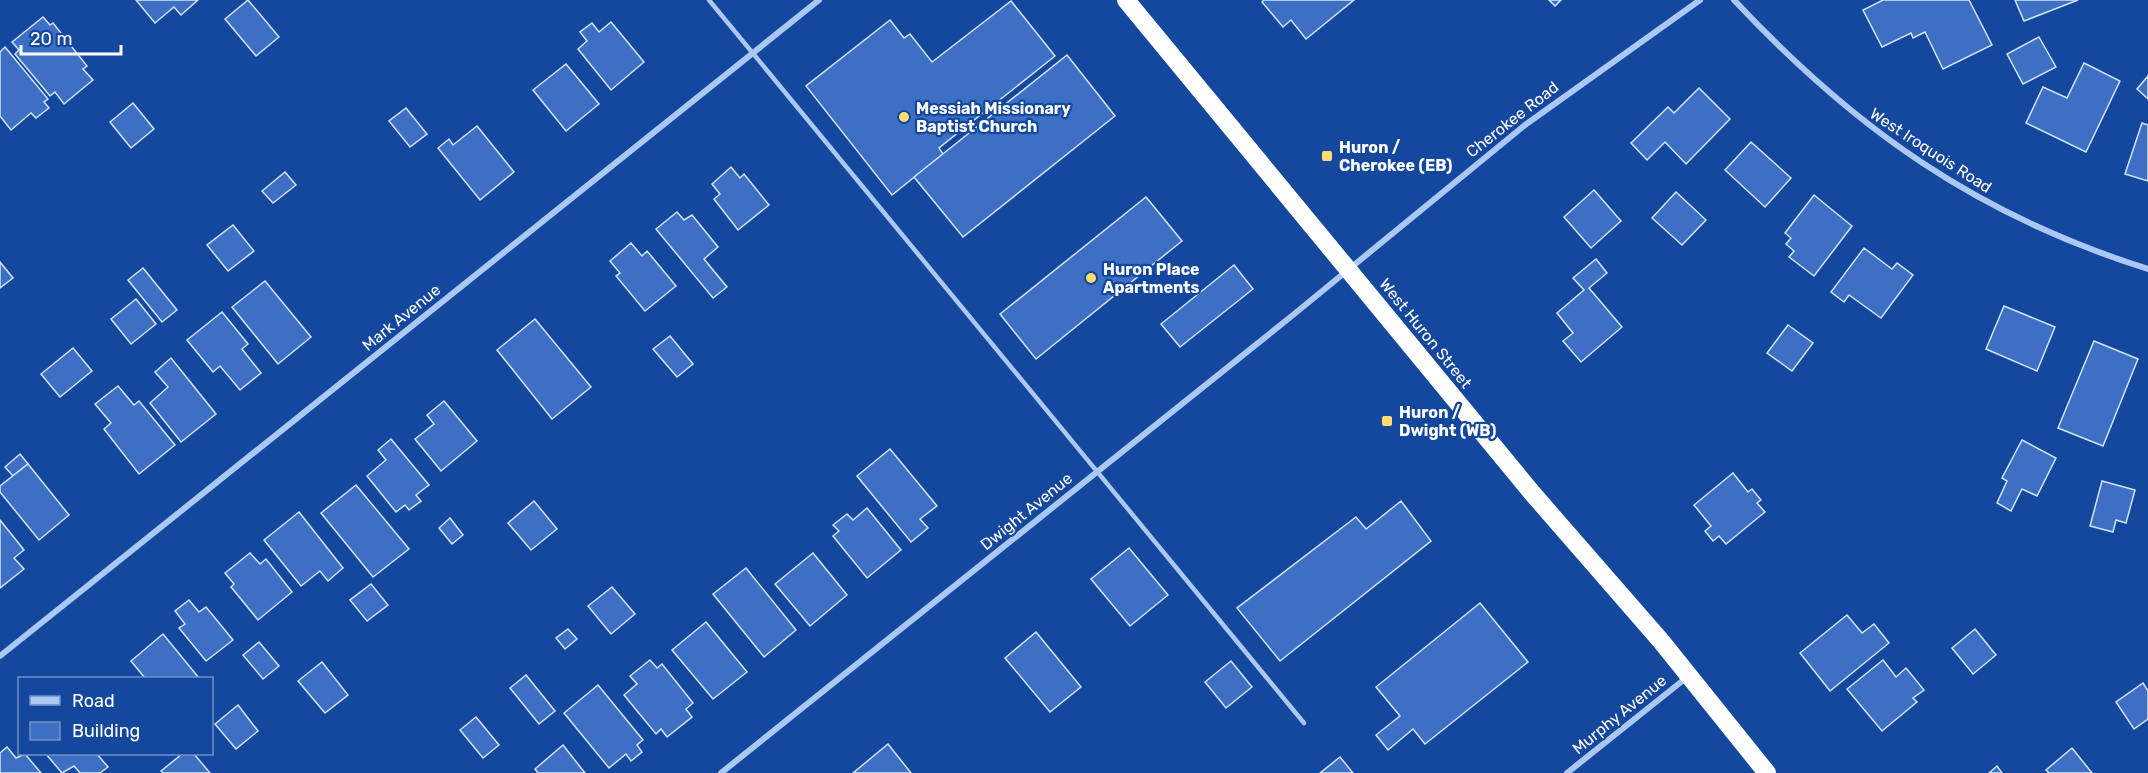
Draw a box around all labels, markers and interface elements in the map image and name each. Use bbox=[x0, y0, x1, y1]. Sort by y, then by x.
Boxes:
scale bar bbox=[21, 18, 122, 56]
text: 20 m bbox=[30, 28, 72, 50]
street label: Cherokee Road bbox=[1462, 77, 1562, 161]
place label: Messiah Missionary Baptist Church bbox=[916, 99, 1071, 136]
street label: West Iroquois Road bbox=[1866, 104, 1995, 197]
marker: Messiah Missionary Baptist Church bbox=[897, 110, 911, 124]
place label: Huron / Cherokee (EB) bbox=[1339, 138, 1452, 175]
marker: Huron / Cherokee (EB) bbox=[1320, 149, 1334, 163]
place label: Huron Place Apartments bbox=[1103, 260, 1200, 297]
marker: Huron Place Apartments bbox=[1084, 271, 1098, 285]
street label: West Huron Street bbox=[1375, 275, 1476, 392]
street label: Mark Avenue bbox=[358, 280, 444, 355]
place label: Huron / Dwight (WB) bbox=[1399, 403, 1496, 440]
marker: Huron / Dwight (WB) bbox=[1380, 414, 1394, 428]
street label: Dwight Avenue bbox=[977, 469, 1076, 554]
street label: Murphy Avenue bbox=[1568, 671, 1670, 758]
legend bbox=[18, 677, 213, 755]
text: Road bbox=[72, 690, 115, 712]
text: Building bbox=[72, 720, 140, 742]

